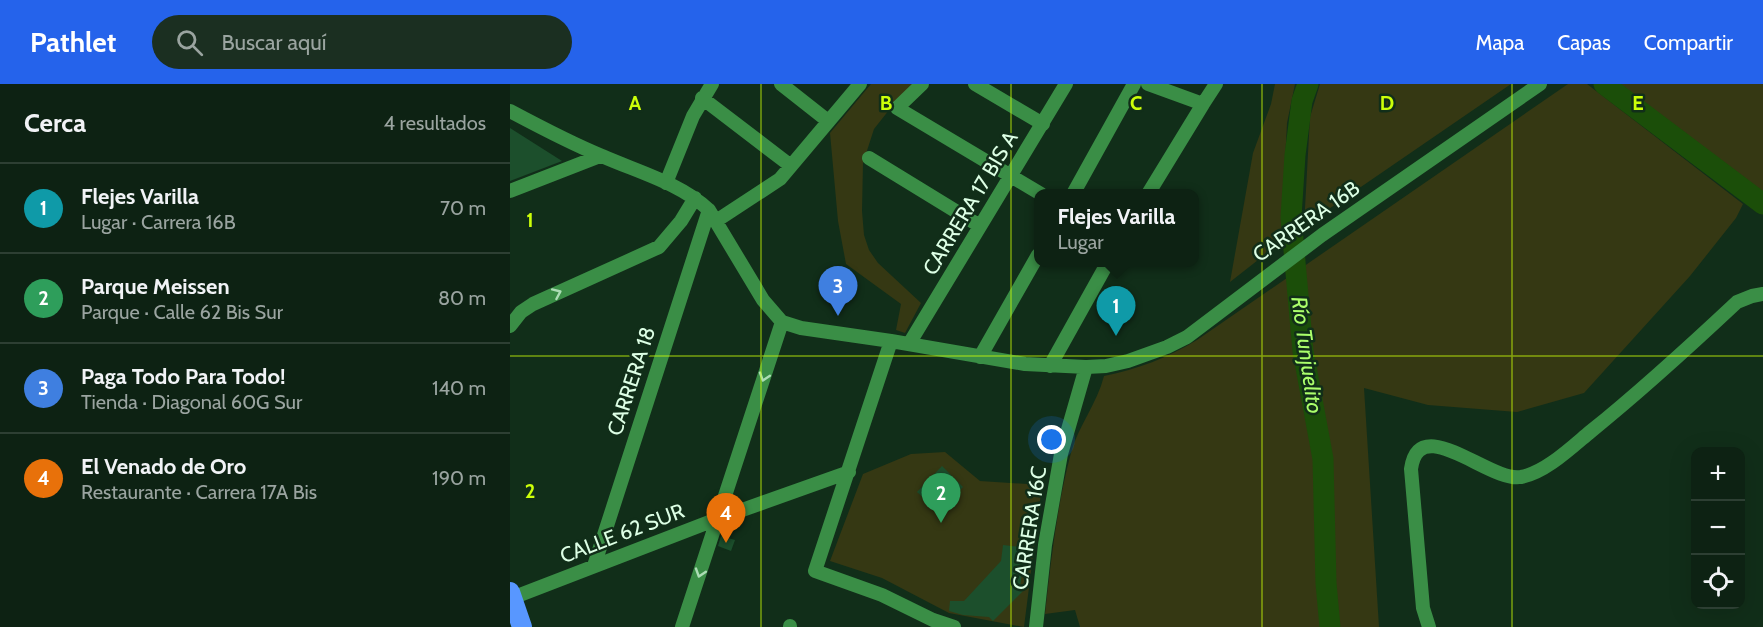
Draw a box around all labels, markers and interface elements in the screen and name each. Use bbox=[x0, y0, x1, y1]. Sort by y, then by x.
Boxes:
search box bbox=[152, 15, 572, 69]
text: Pathlet bbox=[30, 25, 116, 59]
icon: search bbox=[173, 26, 206, 59]
text: Buscar aquí bbox=[221, 29, 327, 56]
text: Mapa bbox=[1476, 30, 1524, 55]
text: Capas bbox=[1557, 30, 1611, 55]
text: Compartir bbox=[1644, 30, 1733, 55]
text: A bbox=[629, 91, 642, 115]
text: B bbox=[880, 91, 892, 115]
text: C bbox=[1130, 91, 1142, 115]
text: D bbox=[1380, 91, 1394, 115]
text: E bbox=[1632, 91, 1644, 115]
text: Cerca bbox=[24, 107, 86, 139]
text: 4 resultados bbox=[384, 111, 486, 135]
street label: CARRERA 17 BIS A bbox=[917, 127, 1023, 279]
street label: CARRERA 16B bbox=[1248, 175, 1364, 267]
text: Flejes Varilla bbox=[81, 183, 199, 210]
popup bbox=[1034, 189, 1199, 267]
text: 1 bbox=[40, 196, 47, 220]
text: 70 m bbox=[440, 196, 486, 220]
text: Flejes Varilla bbox=[1057, 203, 1176, 230]
text: 1 bbox=[526, 208, 534, 232]
text: Lugar · Carrera 16B bbox=[81, 210, 236, 234]
text: Lugar bbox=[1057, 230, 1104, 254]
pin: 3 bbox=[818, 266, 858, 316]
text: Parque Meissen bbox=[81, 273, 230, 300]
text: 2 bbox=[38, 286, 49, 310]
text: 80 m bbox=[438, 286, 486, 310]
pin: 1 bbox=[1096, 286, 1136, 336]
one-way arrow bbox=[550, 289, 561, 301]
water label: Río Tunjuelito bbox=[1285, 295, 1329, 415]
text: Parque · Calle 62 Bis Sur bbox=[81, 300, 283, 324]
street label: CARRERA 18 bbox=[602, 324, 660, 438]
text: Paga Todo Para Todo! bbox=[81, 363, 285, 390]
one-way arrow bbox=[759, 371, 771, 382]
text: 3 bbox=[38, 376, 49, 400]
text: 140 m bbox=[432, 376, 486, 400]
text: Tienda · Diagonal 60G Sur bbox=[81, 390, 302, 414]
your location bbox=[1037, 425, 1066, 454]
map controls bbox=[1691, 447, 1745, 609]
button: + bbox=[1691, 447, 1745, 501]
text: El Venado de Oro bbox=[81, 453, 246, 480]
street label: CARRERA 16C bbox=[1007, 464, 1051, 592]
text: 4 bbox=[37, 466, 50, 490]
text: 190 m bbox=[432, 466, 486, 490]
pin: 2 bbox=[922, 474, 960, 523]
text: 2 bbox=[525, 479, 535, 503]
text: Restaurante · Carrera 17A Bis bbox=[81, 480, 317, 504]
pin: 4 bbox=[706, 494, 746, 543]
street label: CALLE 62 SUR bbox=[556, 498, 688, 568]
button: − bbox=[1691, 501, 1745, 555]
button: locate bbox=[1691, 555, 1745, 609]
one-way arrow bbox=[694, 567, 707, 578]

